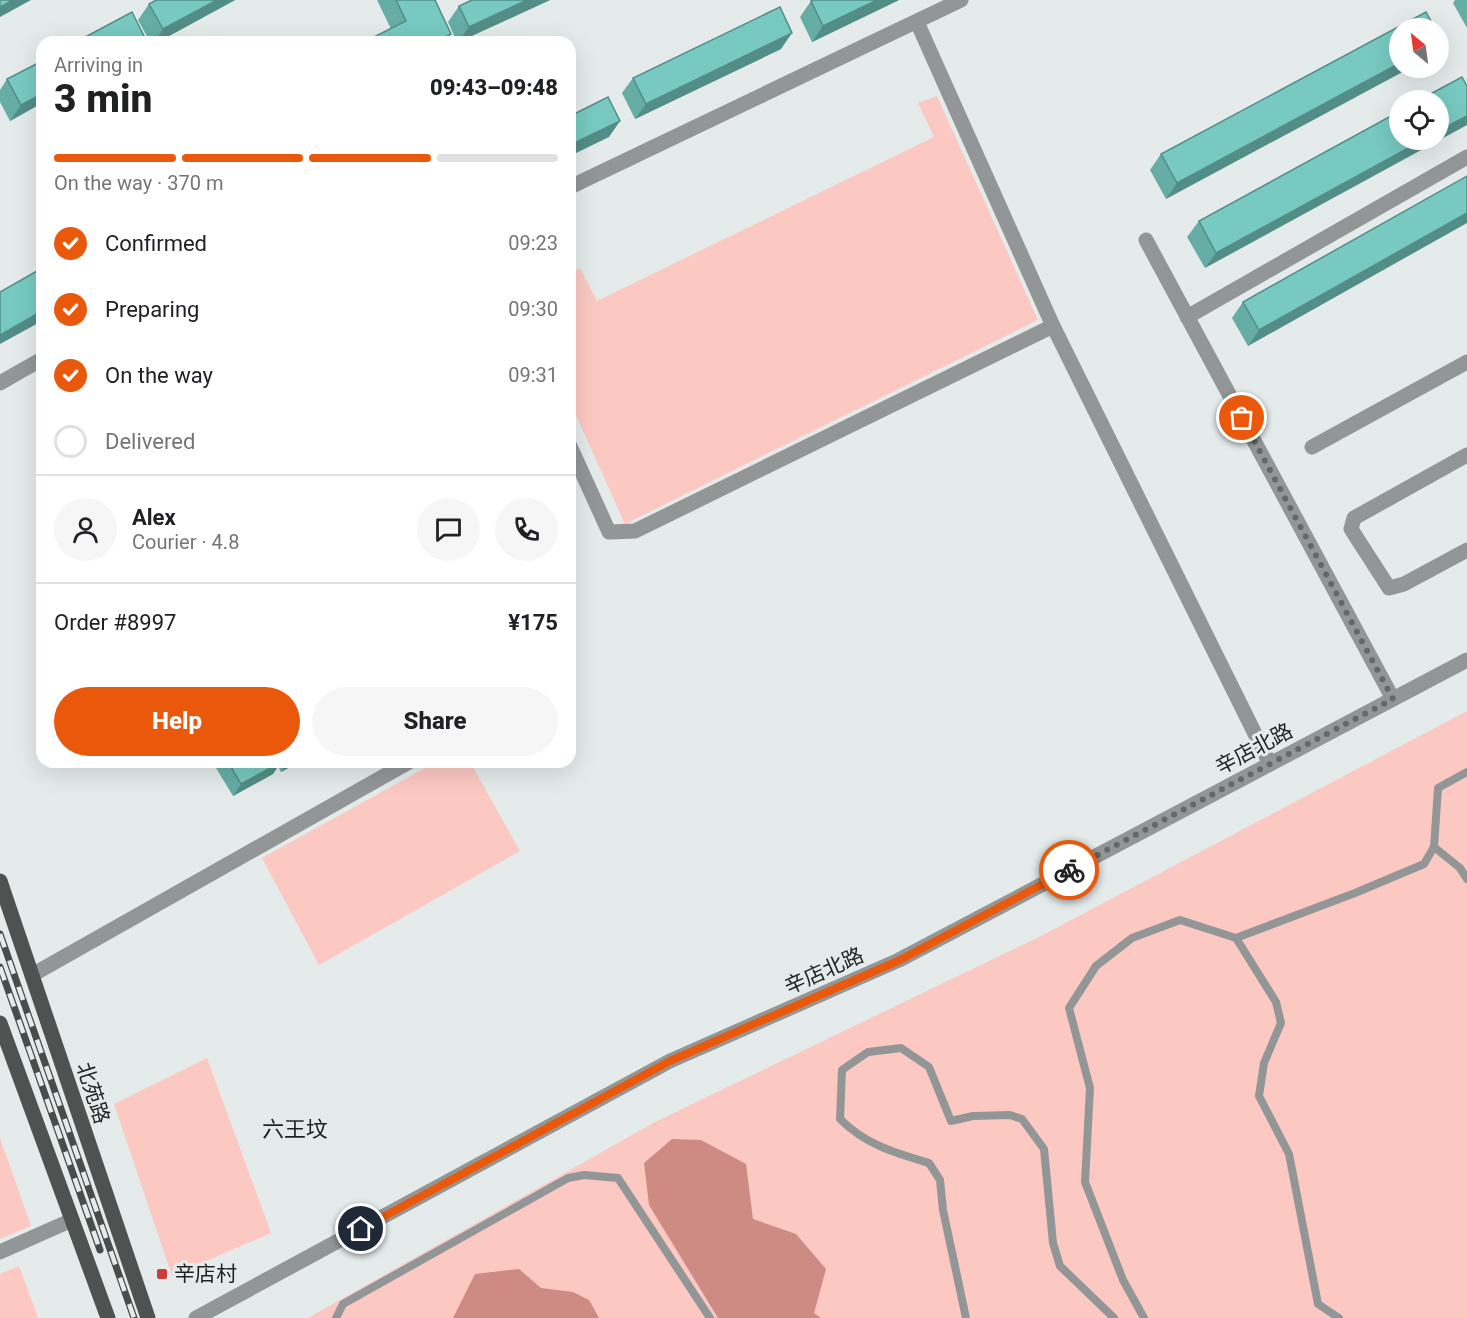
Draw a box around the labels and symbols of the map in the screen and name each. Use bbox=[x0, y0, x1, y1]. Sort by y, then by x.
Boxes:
north arrow bbox=[1389, 18, 1449, 78]
pin bbox=[1216, 392, 1267, 443]
street label: 辛店北路 bbox=[1211, 719, 1297, 779]
courier bbox=[1039, 840, 1099, 900]
street label: 辛店北路 bbox=[781, 943, 867, 999]
street label: 北苑路 bbox=[72, 1059, 114, 1127]
district label: 六王坟 bbox=[262, 1117, 328, 1142]
pin bbox=[335, 1203, 386, 1254]
place label: 辛店村 bbox=[174, 1262, 237, 1286]
marker: 辛店村 bbox=[155, 1267, 169, 1281]

